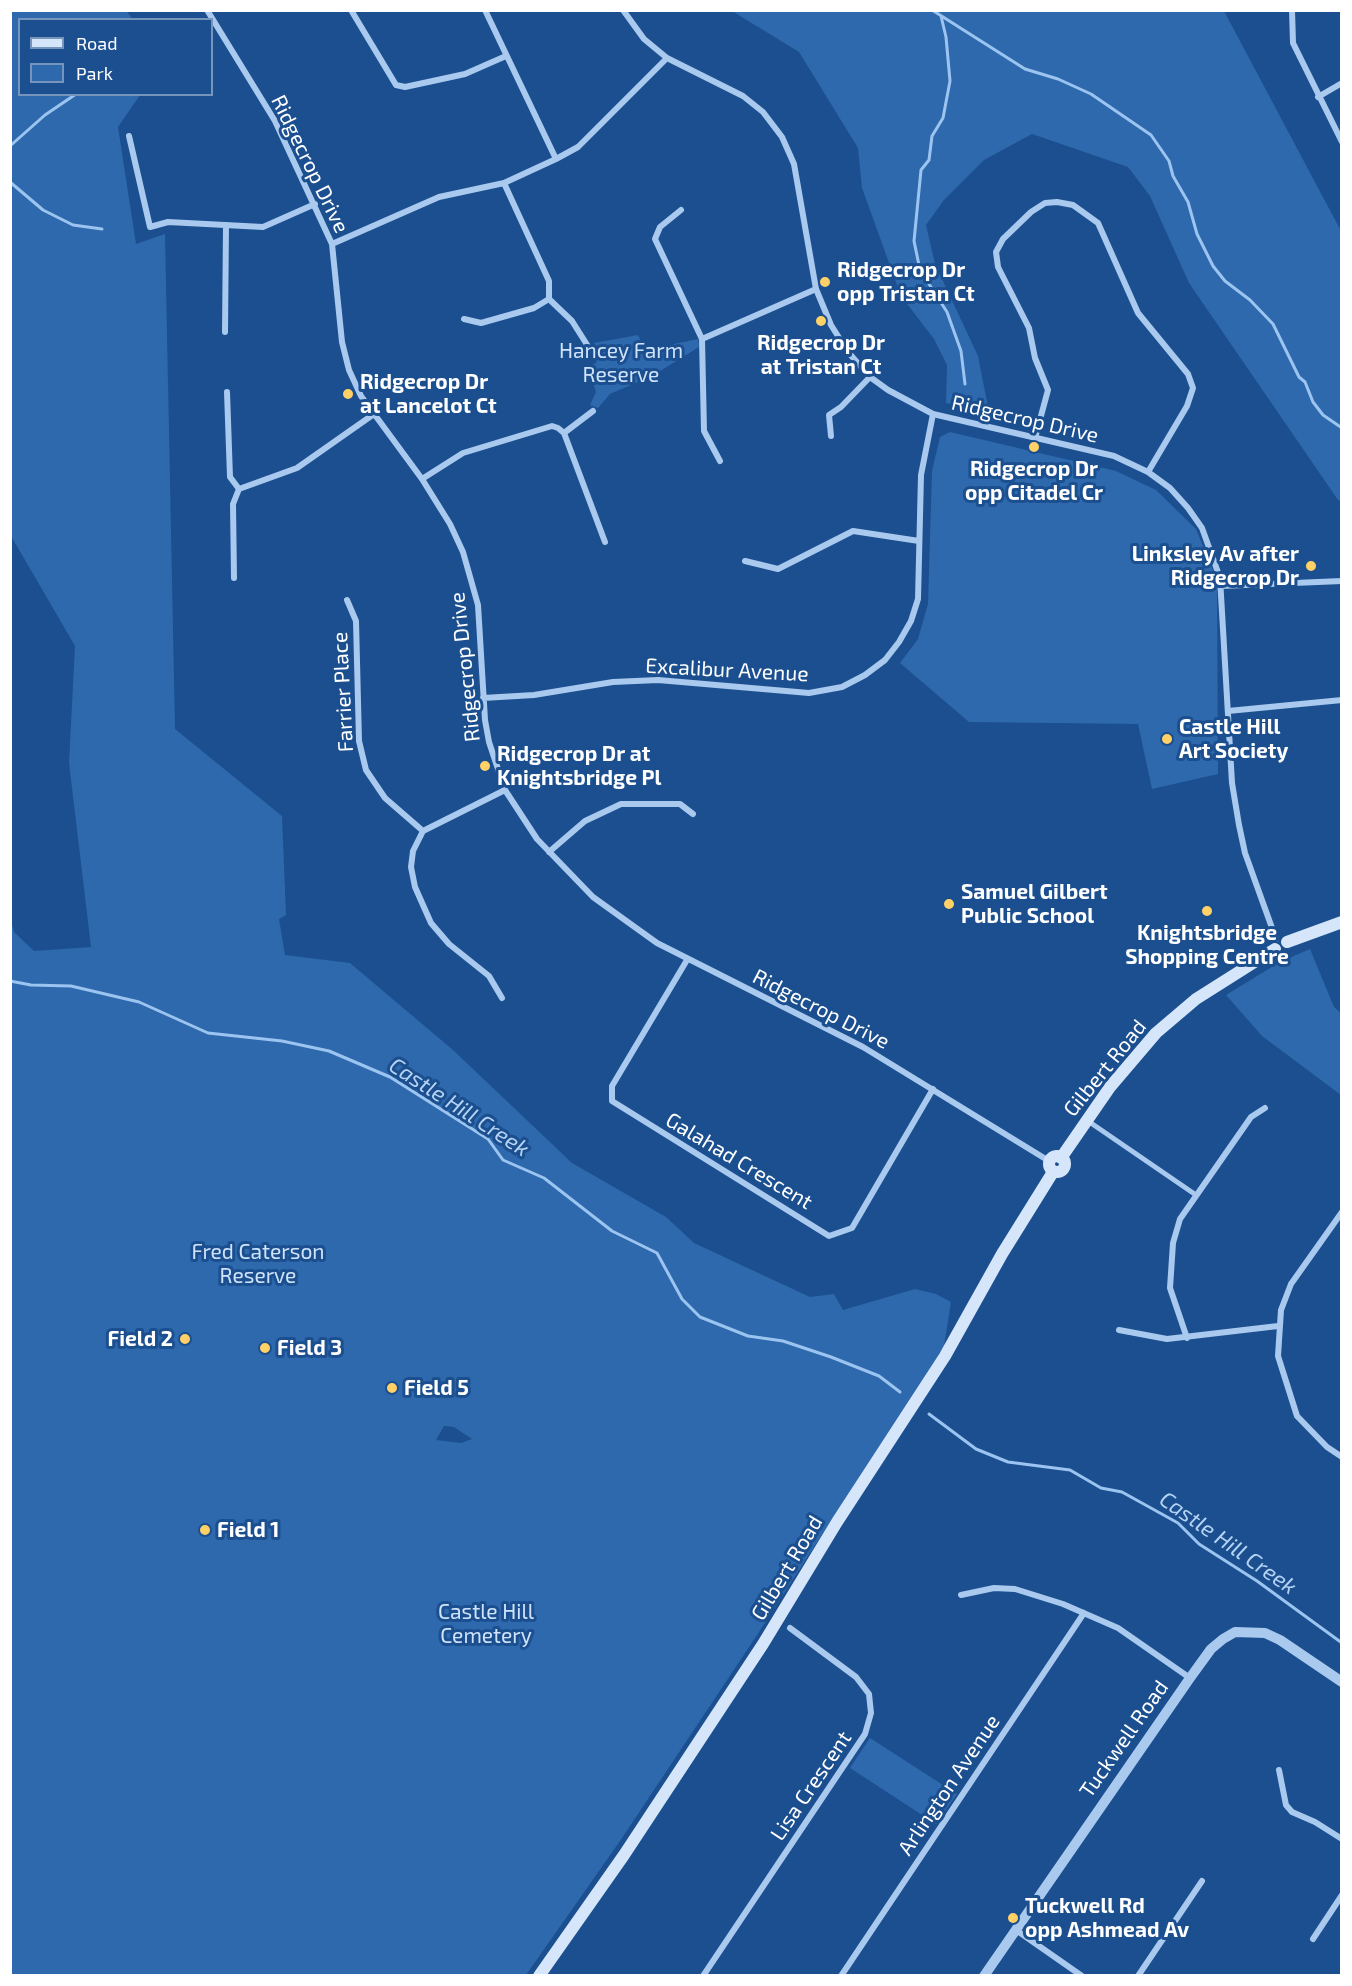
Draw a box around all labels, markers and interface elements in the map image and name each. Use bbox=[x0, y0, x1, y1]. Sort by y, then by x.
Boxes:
legend bbox=[18, 18, 213, 96]
text: Road bbox=[76, 32, 117, 54]
text: Park bbox=[76, 62, 113, 84]
street label: Ridgecrop Drive bbox=[266, 91, 354, 237]
place label: Ridgecrop Dr opp Tristan Ct bbox=[837, 257, 975, 307]
marker: Ridgecrop Dr opp Tristan Ct bbox=[818, 275, 832, 289]
marker: Ridgecrop Dr at Tristan Ct bbox=[814, 314, 828, 328]
place label: Ridgecrop Dr at Tristan Ct bbox=[757, 330, 885, 380]
park label: Hancey Farm Reserve bbox=[559, 338, 683, 388]
place label: Ridgecrop Dr at Lancelot Ct bbox=[360, 369, 497, 419]
marker: Ridgecrop Dr at Lancelot Ct bbox=[341, 387, 355, 401]
street label: Ridgecrop Drive bbox=[949, 390, 1101, 448]
marker: Ridgecrop Dr opp Citadel Cr bbox=[1027, 440, 1041, 454]
place label: Ridgecrop Dr opp Citadel Cr bbox=[965, 456, 1103, 506]
place label: Linksley Av after Ridgecrop Dr bbox=[1132, 541, 1299, 591]
marker: Linksley Av after Ridgecrop Dr bbox=[1304, 559, 1318, 573]
street label: Ridgecrop Drive bbox=[445, 591, 485, 743]
street label: Farrier Place bbox=[327, 631, 359, 753]
street label: Excalibur Avenue bbox=[645, 653, 809, 687]
place label: Castle Hill Art Society bbox=[1179, 714, 1288, 764]
marker: Castle Hill Art Society bbox=[1160, 732, 1174, 746]
place label: Ridgecrop Dr at Knightsbridge Pl bbox=[497, 741, 661, 791]
marker: Ridgecrop Dr at Knightsbridge Pl bbox=[478, 759, 492, 773]
place label: Samuel Gilbert Public School bbox=[961, 879, 1108, 929]
marker: Samuel Gilbert Public School bbox=[942, 897, 956, 911]
marker: Knightsbridge Shopping Centre bbox=[1200, 904, 1214, 918]
place label: Knightsbridge Shopping Centre bbox=[1125, 920, 1289, 970]
street label: Ridgecrop Drive bbox=[748, 964, 894, 1054]
street label: Gilbert Road bbox=[1058, 1014, 1152, 1122]
water label: Castle Hill Creek bbox=[384, 1052, 534, 1162]
street label: Galahad Crescent bbox=[661, 1107, 817, 1215]
park label: Fred Caterson Reserve bbox=[191, 1239, 325, 1289]
place label: Field 2 bbox=[108, 1326, 173, 1352]
marker: Field 2 bbox=[178, 1332, 192, 1346]
place label: Field 3 bbox=[277, 1335, 342, 1361]
marker: Field 3 bbox=[258, 1341, 272, 1355]
place label: Field 5 bbox=[404, 1375, 469, 1401]
marker: Field 5 bbox=[385, 1381, 399, 1395]
water label: Castle Hill Creek bbox=[1154, 1486, 1302, 1600]
street label: Gilbert Road bbox=[746, 1511, 828, 1625]
place label: Field 1 bbox=[217, 1517, 279, 1543]
marker: Field 1 bbox=[198, 1523, 212, 1537]
park label: Castle Hill Cemetery bbox=[438, 1599, 534, 1649]
street label: Tuckwell Road bbox=[1074, 1676, 1174, 1802]
street label: Arlington Avenue bbox=[893, 1710, 1005, 1860]
street label: Lisa Crescent bbox=[765, 1727, 857, 1845]
place label: Tuckwell Rd opp Ashmead Av bbox=[1025, 1893, 1189, 1943]
marker: Tuckwell Rd opp Ashmead Av bbox=[1006, 1911, 1020, 1925]

